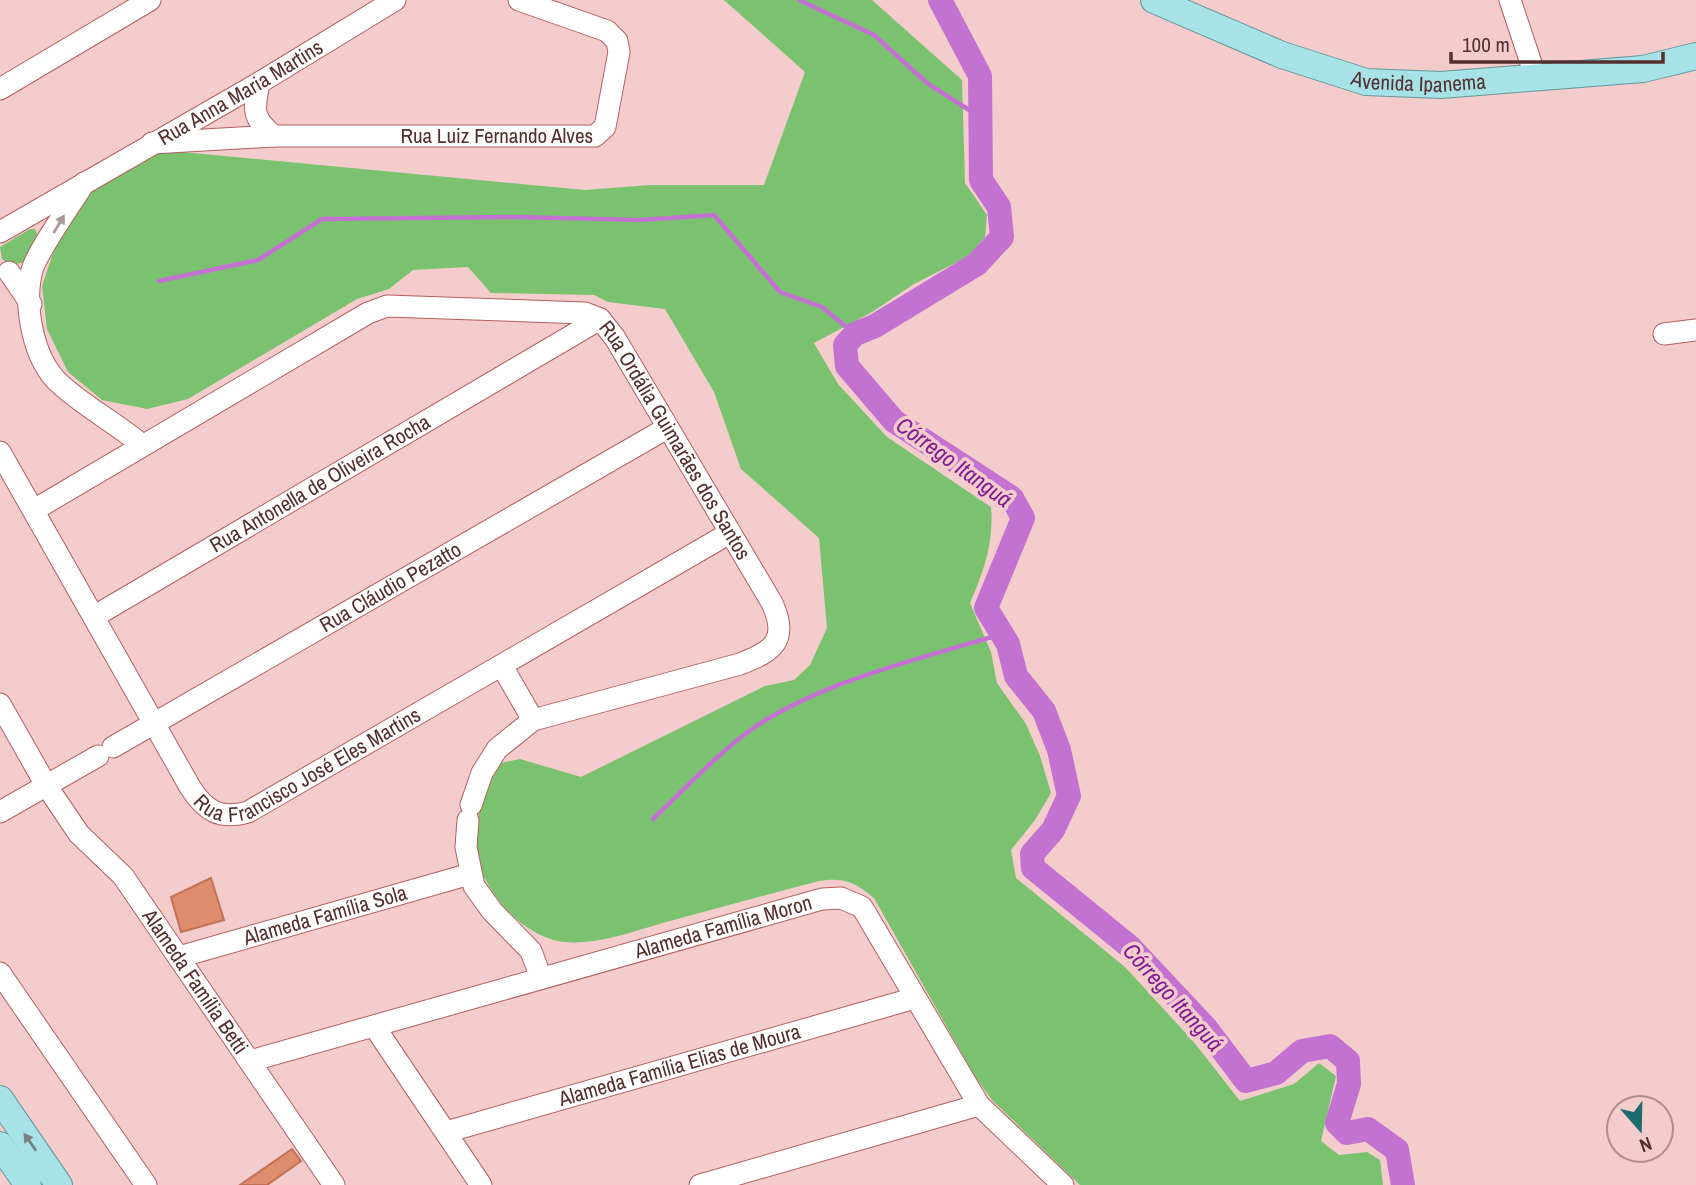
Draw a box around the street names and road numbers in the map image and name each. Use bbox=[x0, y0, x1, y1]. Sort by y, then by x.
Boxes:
street label: Rua Anna Maria Martins bbox=[153, 32, 328, 152]
street label: Avenida Ipanema bbox=[1347, 63, 1487, 99]
street label: Rua Luiz Fernando Alves bbox=[400, 121, 593, 150]
street label: Rua Ordália Guimarães dos Santos bbox=[593, 314, 758, 565]
street label: Rua Antonella de Oliveira Rocha bbox=[204, 407, 436, 559]
street label: Rua Cláudio Pezatto bbox=[314, 535, 466, 639]
street label: Rua Francisco José Eles Martins bbox=[187, 700, 426, 829]
street label: Alameda Família Sola bbox=[239, 878, 411, 952]
street label: Alameda Família Moron bbox=[630, 888, 815, 966]
street label: Alameda Família Betti bbox=[135, 902, 255, 1060]
street label: Alameda Família Elias de Moura bbox=[554, 1016, 804, 1113]

